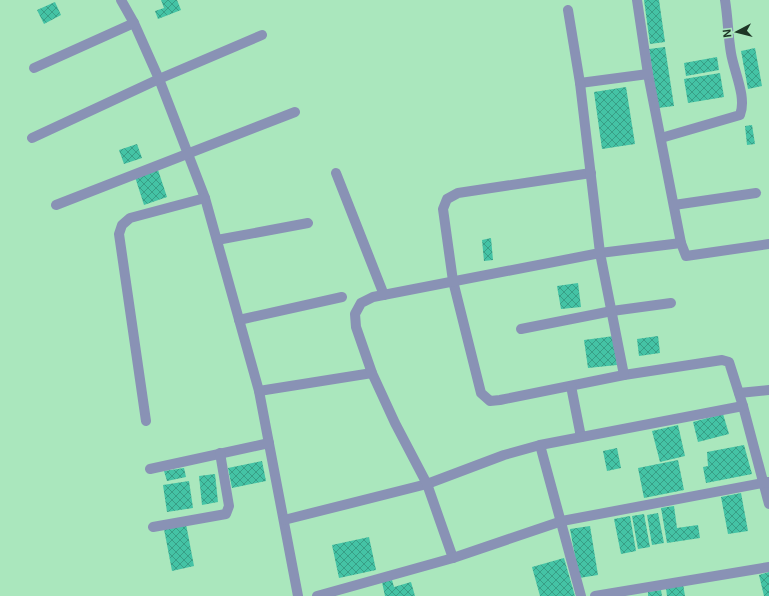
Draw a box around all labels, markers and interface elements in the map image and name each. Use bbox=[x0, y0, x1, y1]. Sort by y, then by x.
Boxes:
north arrow bbox=[717, 12, 757, 52]
text: N bbox=[720, 28, 735, 38]

